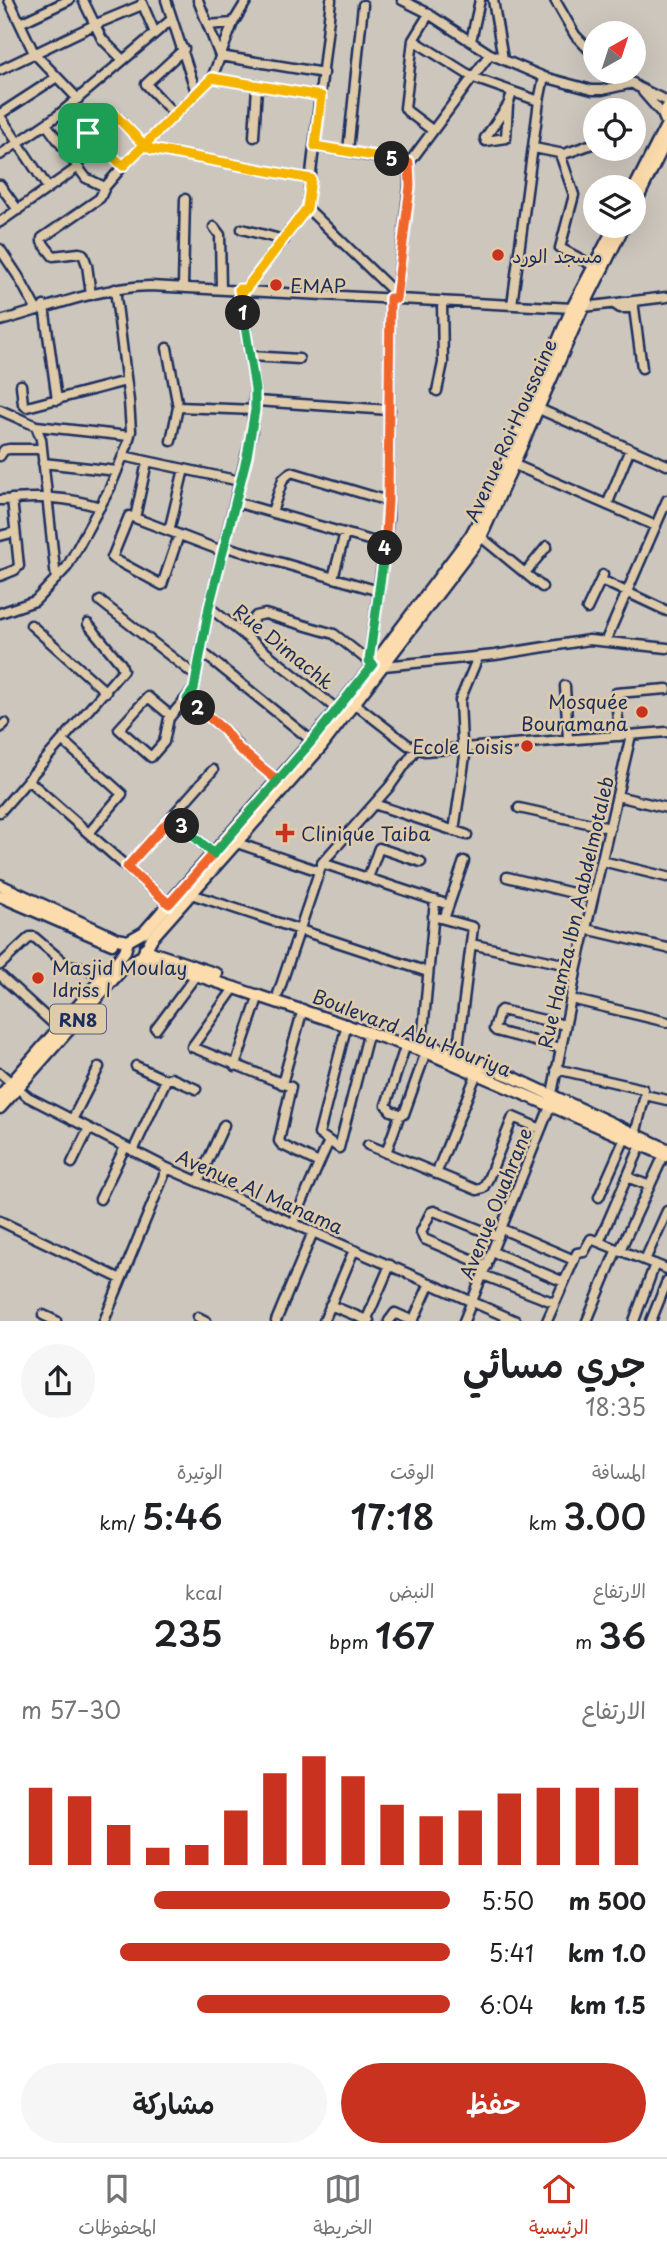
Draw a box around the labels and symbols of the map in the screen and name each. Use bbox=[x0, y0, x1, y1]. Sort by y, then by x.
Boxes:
north arrow bbox=[583, 21, 646, 84]
pin bbox=[58, 103, 118, 163]
pin: 5 bbox=[374, 142, 410, 176]
place label: مسجد الورد bbox=[512, 241, 602, 269]
marker: مسجد الورد bbox=[490, 247, 506, 263]
place label: EMAP bbox=[290, 271, 346, 299]
marker: EMAP bbox=[268, 277, 284, 293]
pin: 1 bbox=[226, 296, 260, 330]
street label: Avenue Roi Houssaine bbox=[457, 334, 563, 526]
pin: 4 bbox=[368, 530, 402, 566]
street label: Rue Dimachk bbox=[228, 597, 340, 695]
place label: Mosquée Bouramana bbox=[521, 687, 628, 737]
pin: 2 bbox=[180, 690, 216, 726]
marker: Mosquée Bouramana bbox=[634, 704, 650, 720]
place label: Ecole Loisis bbox=[412, 732, 513, 760]
marker: Ecole Loisis bbox=[519, 738, 535, 754]
street label: Rue Hamza Ibn Aabdelmotaleb bbox=[530, 773, 620, 1051]
pin: 3 bbox=[164, 808, 200, 844]
place label: Clinique Taiba bbox=[301, 819, 430, 847]
marker: Clinique Taiba bbox=[275, 823, 295, 843]
place label: Masjid Moulay Idriss I bbox=[52, 953, 187, 1003]
marker: Masjid Moulay Idriss I bbox=[30, 970, 46, 986]
street label: Boulevard Abu Houriya bbox=[308, 981, 516, 1083]
road number: RN8 bbox=[50, 1004, 106, 1034]
street label: Avenue Ouahrane bbox=[452, 1123, 538, 1283]
street label: Avenue Al Manama bbox=[172, 1142, 348, 1240]

